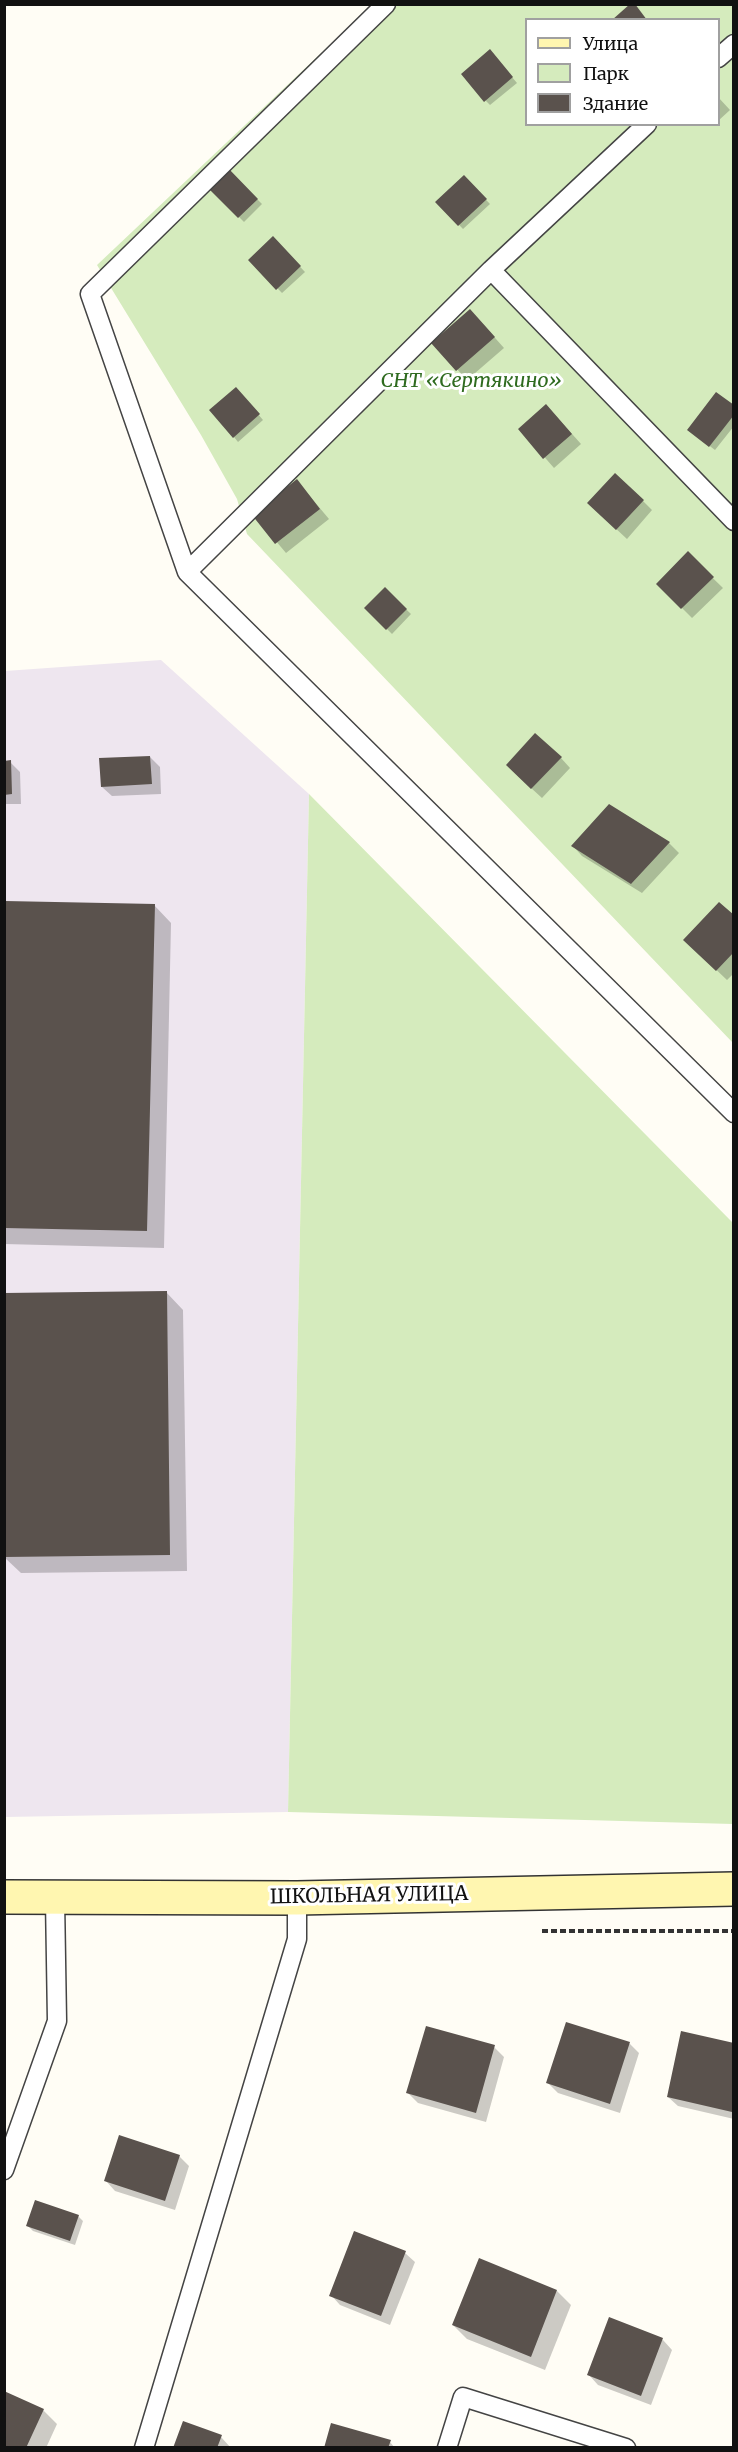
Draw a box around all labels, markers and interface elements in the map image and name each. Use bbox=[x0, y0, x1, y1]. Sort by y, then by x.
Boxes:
legend bbox=[525, 18, 720, 126]
text: Улица bbox=[583, 32, 638, 55]
text: Парк bbox=[583, 62, 629, 85]
text: Здание bbox=[583, 92, 648, 115]
park label: СНТ «Сертякино» bbox=[380, 369, 562, 393]
street label: ШКОЛЬНАЯ УЛИЦА bbox=[270, 1882, 468, 1910]

